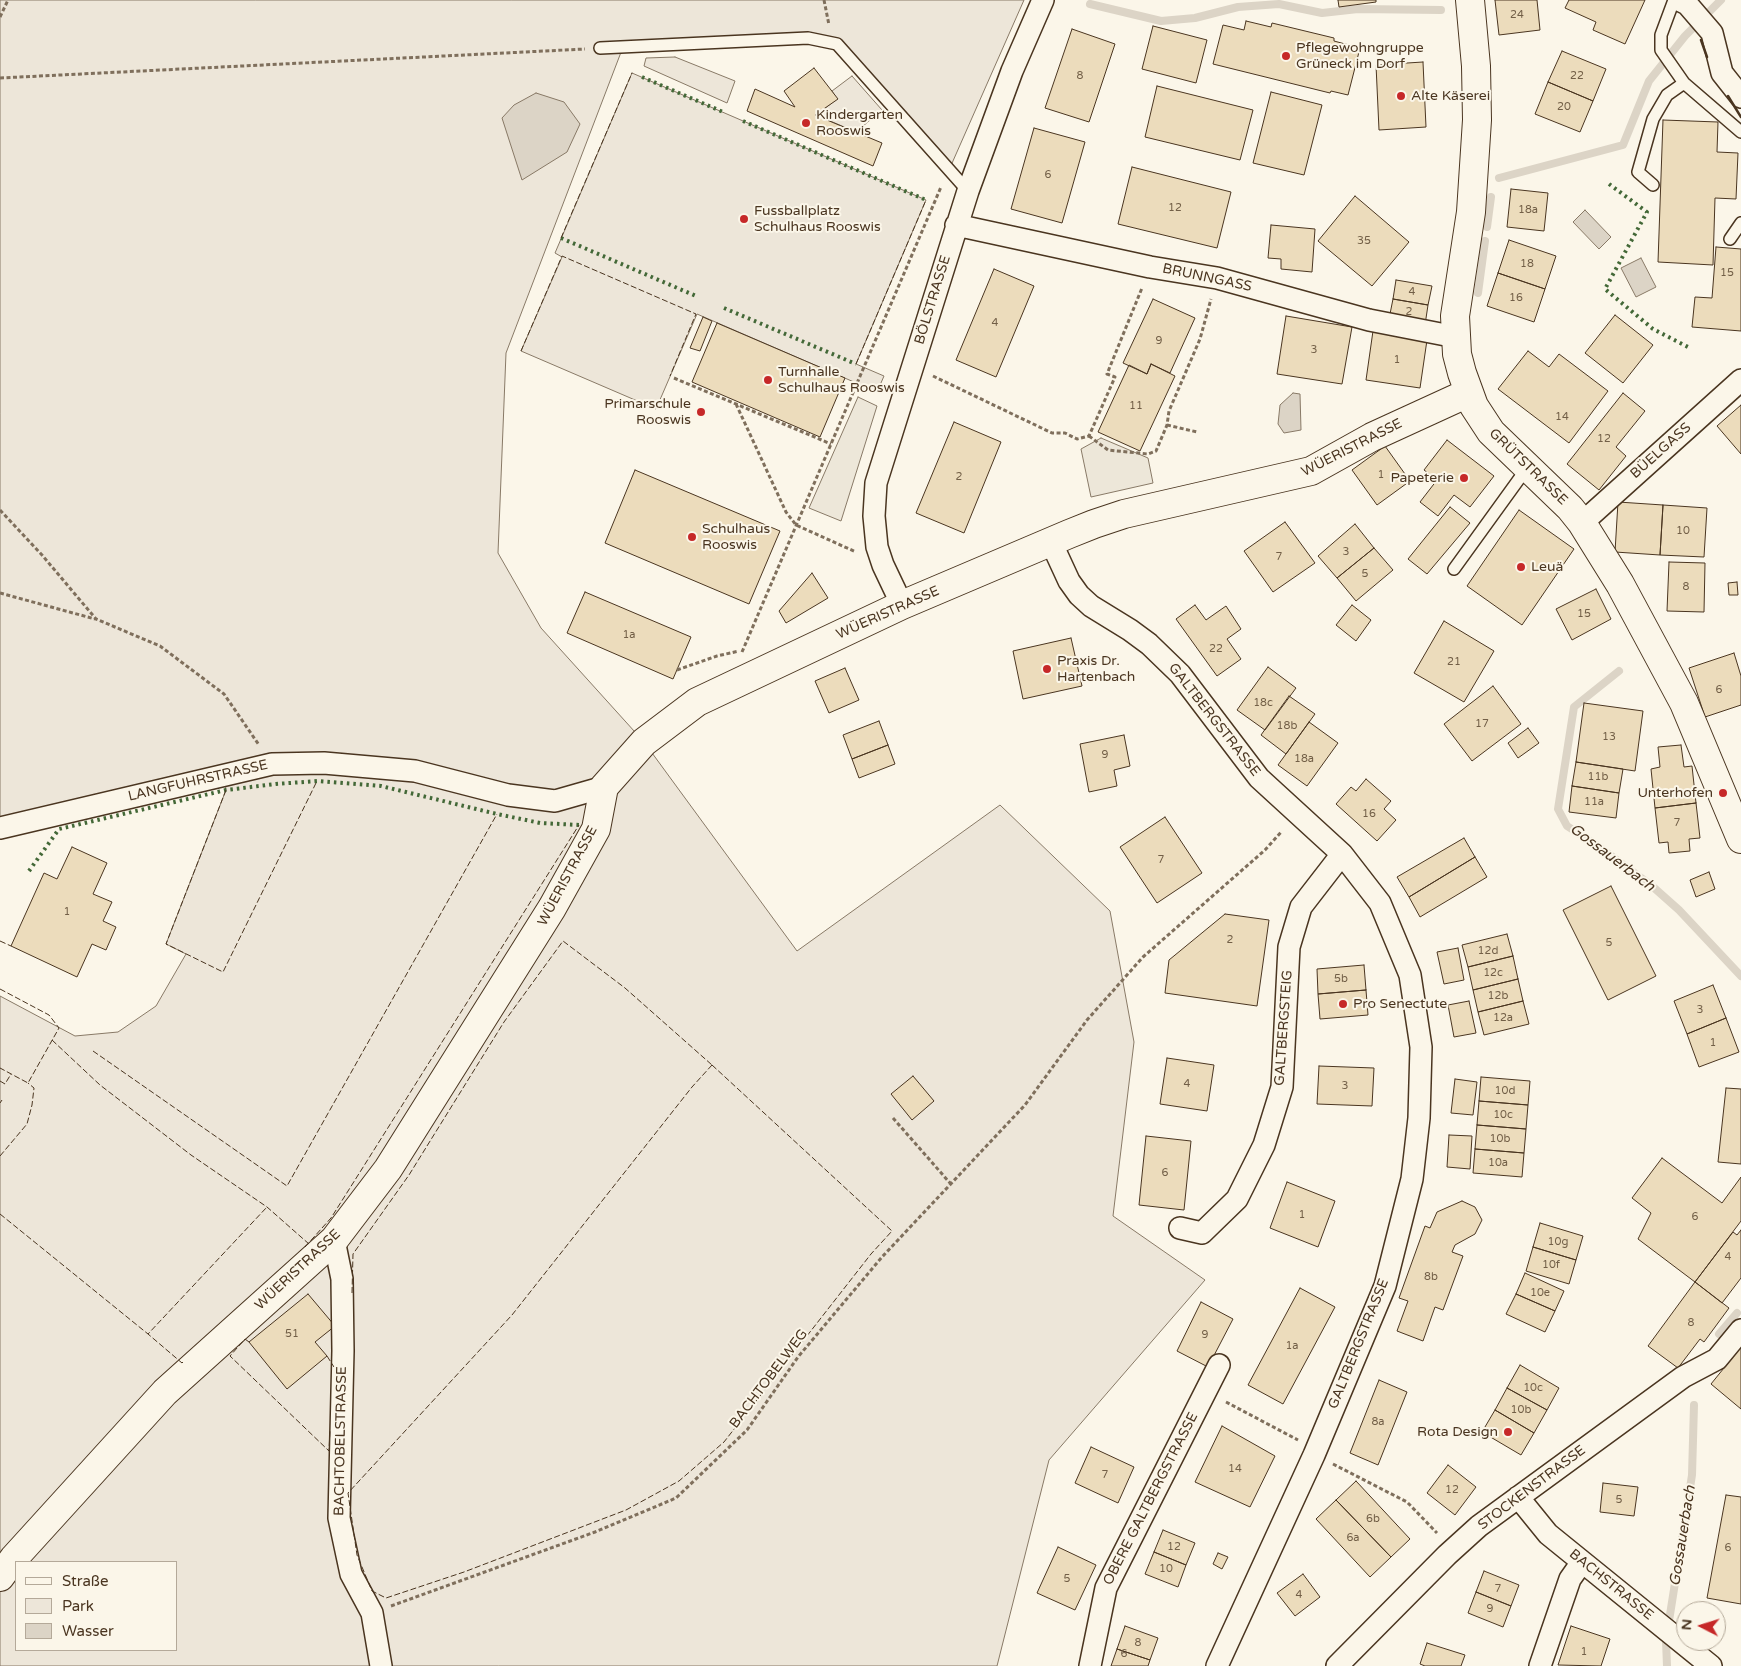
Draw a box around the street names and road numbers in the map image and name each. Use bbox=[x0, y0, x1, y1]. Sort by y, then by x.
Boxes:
street label: BÖLSTRASSE bbox=[911, 253, 955, 347]
street label: BRUNNGASS bbox=[1161, 260, 1253, 296]
street label: WÜERISTRASSE bbox=[1299, 415, 1405, 481]
street label: BÜELGASS bbox=[1627, 419, 1695, 483]
street label: GRÜTSTRASSE bbox=[1485, 425, 1571, 509]
street label: WÜERISTRASSE bbox=[834, 583, 942, 643]
street label: GALTBERGSTRASSE bbox=[1165, 660, 1263, 780]
street label: LANGFUHRSTRASSE bbox=[126, 757, 270, 805]
street label: WÜERISTRASSE bbox=[535, 823, 601, 929]
street label: GALTBERGSTEIG bbox=[1272, 970, 1296, 1086]
street label: WÜERISTRASSE bbox=[252, 1226, 344, 1314]
street label: GALTBERGSTRASSE bbox=[1325, 1276, 1393, 1412]
street label: BACHTOBELWEG bbox=[726, 1326, 812, 1432]
street label: BACHTOBELSTRASSE bbox=[331, 1366, 351, 1516]
street label: OBERE GALTBERGSTRASSE bbox=[1100, 1410, 1202, 1588]
street label: STOCKENSTRASSE bbox=[1475, 1442, 1589, 1534]
street label: BACHSTRASSE bbox=[1566, 1546, 1656, 1624]

